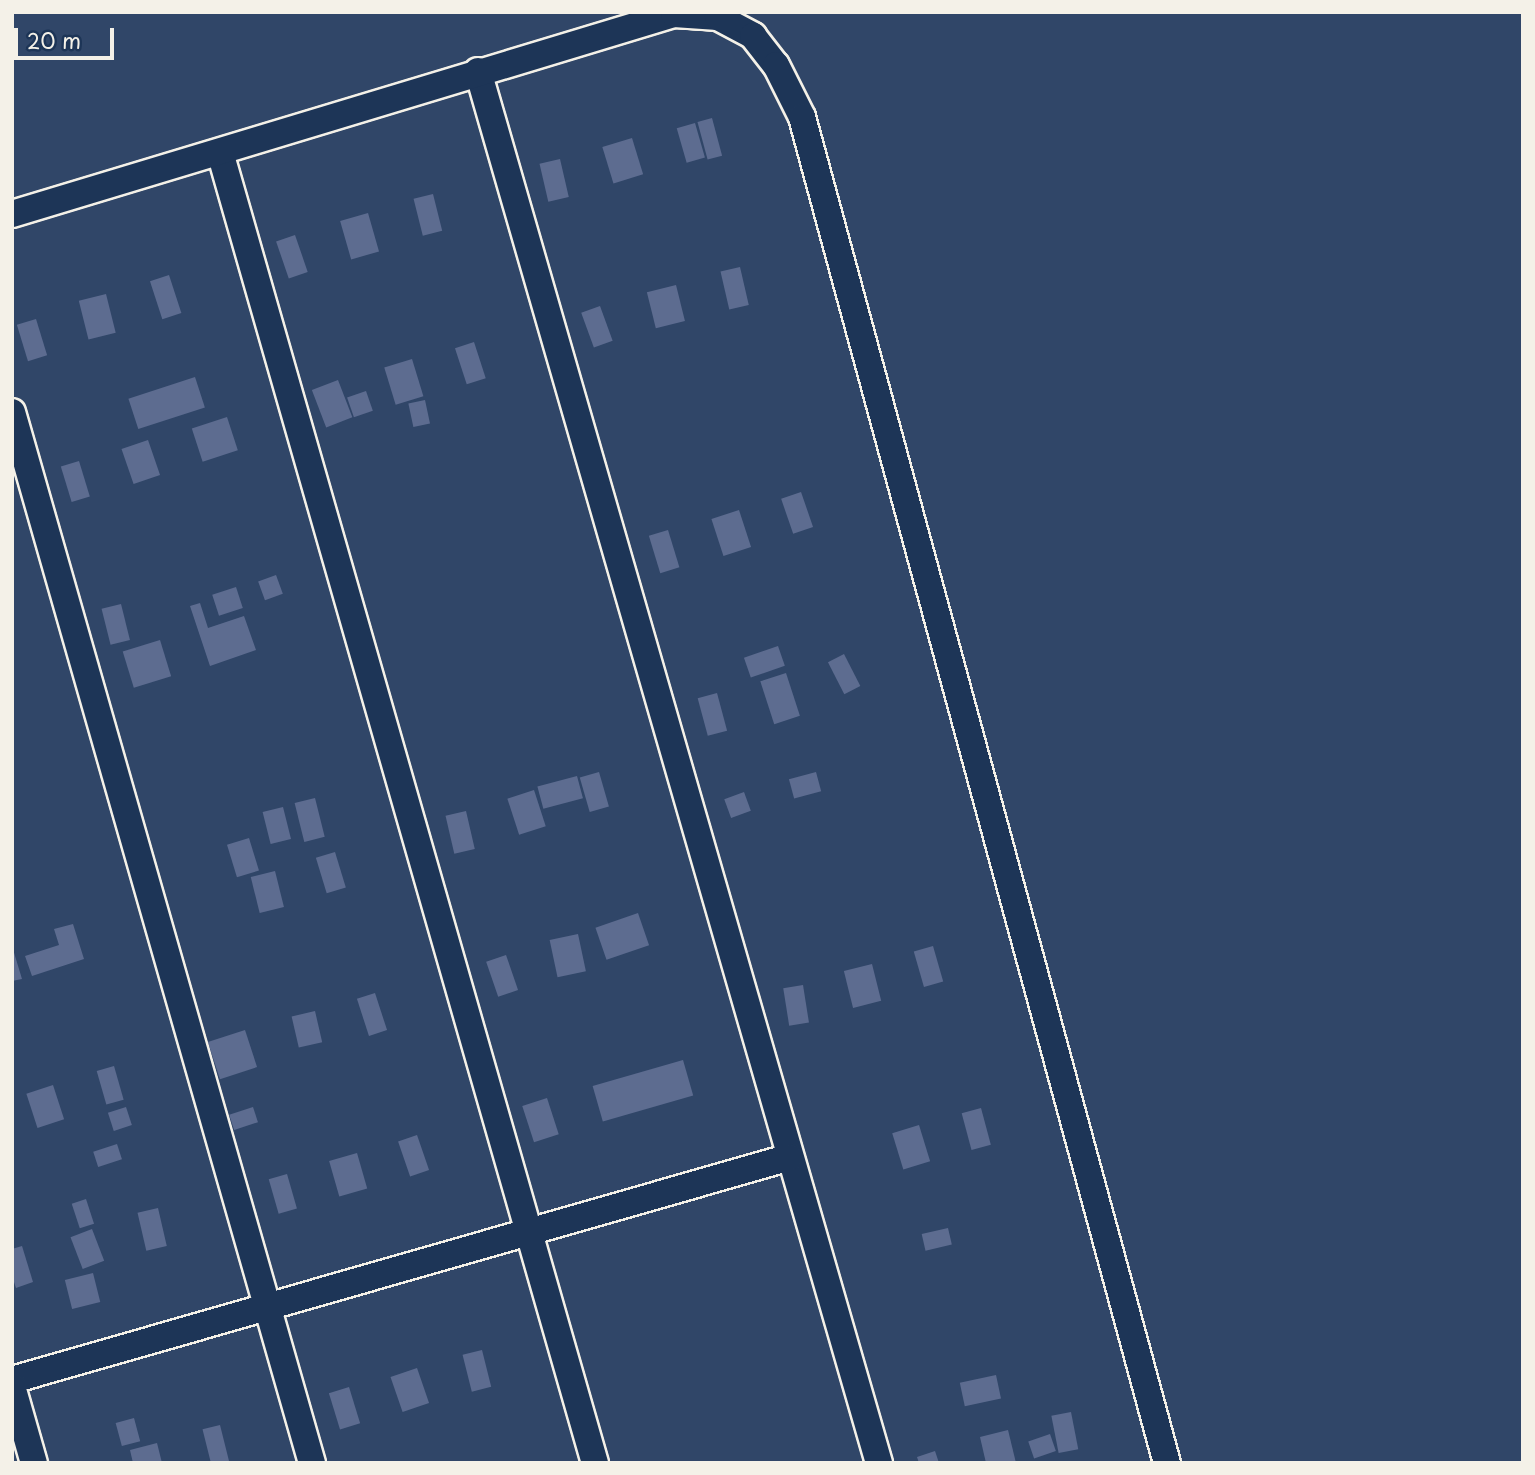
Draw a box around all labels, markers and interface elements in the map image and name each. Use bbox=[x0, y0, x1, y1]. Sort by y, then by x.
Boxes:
scale bar bbox=[18, 14, 117, 58]
text: 20 m bbox=[27, 24, 81, 56]

